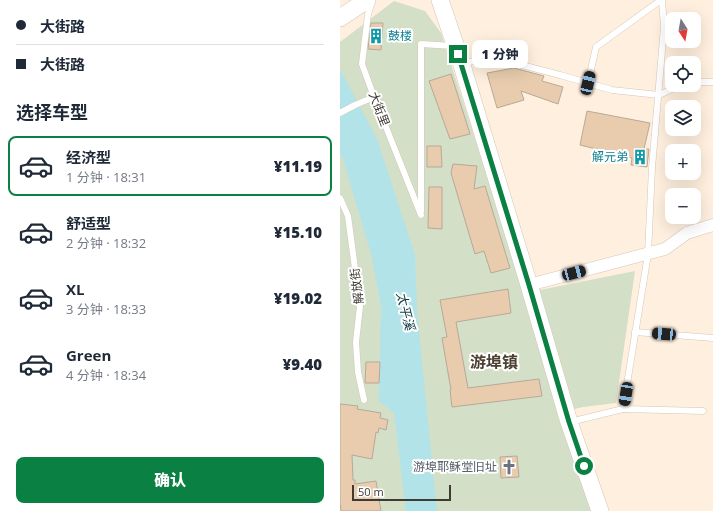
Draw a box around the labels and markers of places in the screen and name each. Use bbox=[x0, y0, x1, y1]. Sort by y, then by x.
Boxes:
building icon: 鼓楼 bbox=[367, 27, 385, 45]
place label: 鼓楼 bbox=[388, 27, 412, 44]
place label: 解元弟 bbox=[592, 148, 628, 165]
building icon: 解元弟 bbox=[631, 148, 649, 166]
place label: 游埠耶稣堂旧址 bbox=[413, 458, 497, 475]
church icon: 游埠耶稣堂旧址 bbox=[500, 458, 518, 476]

